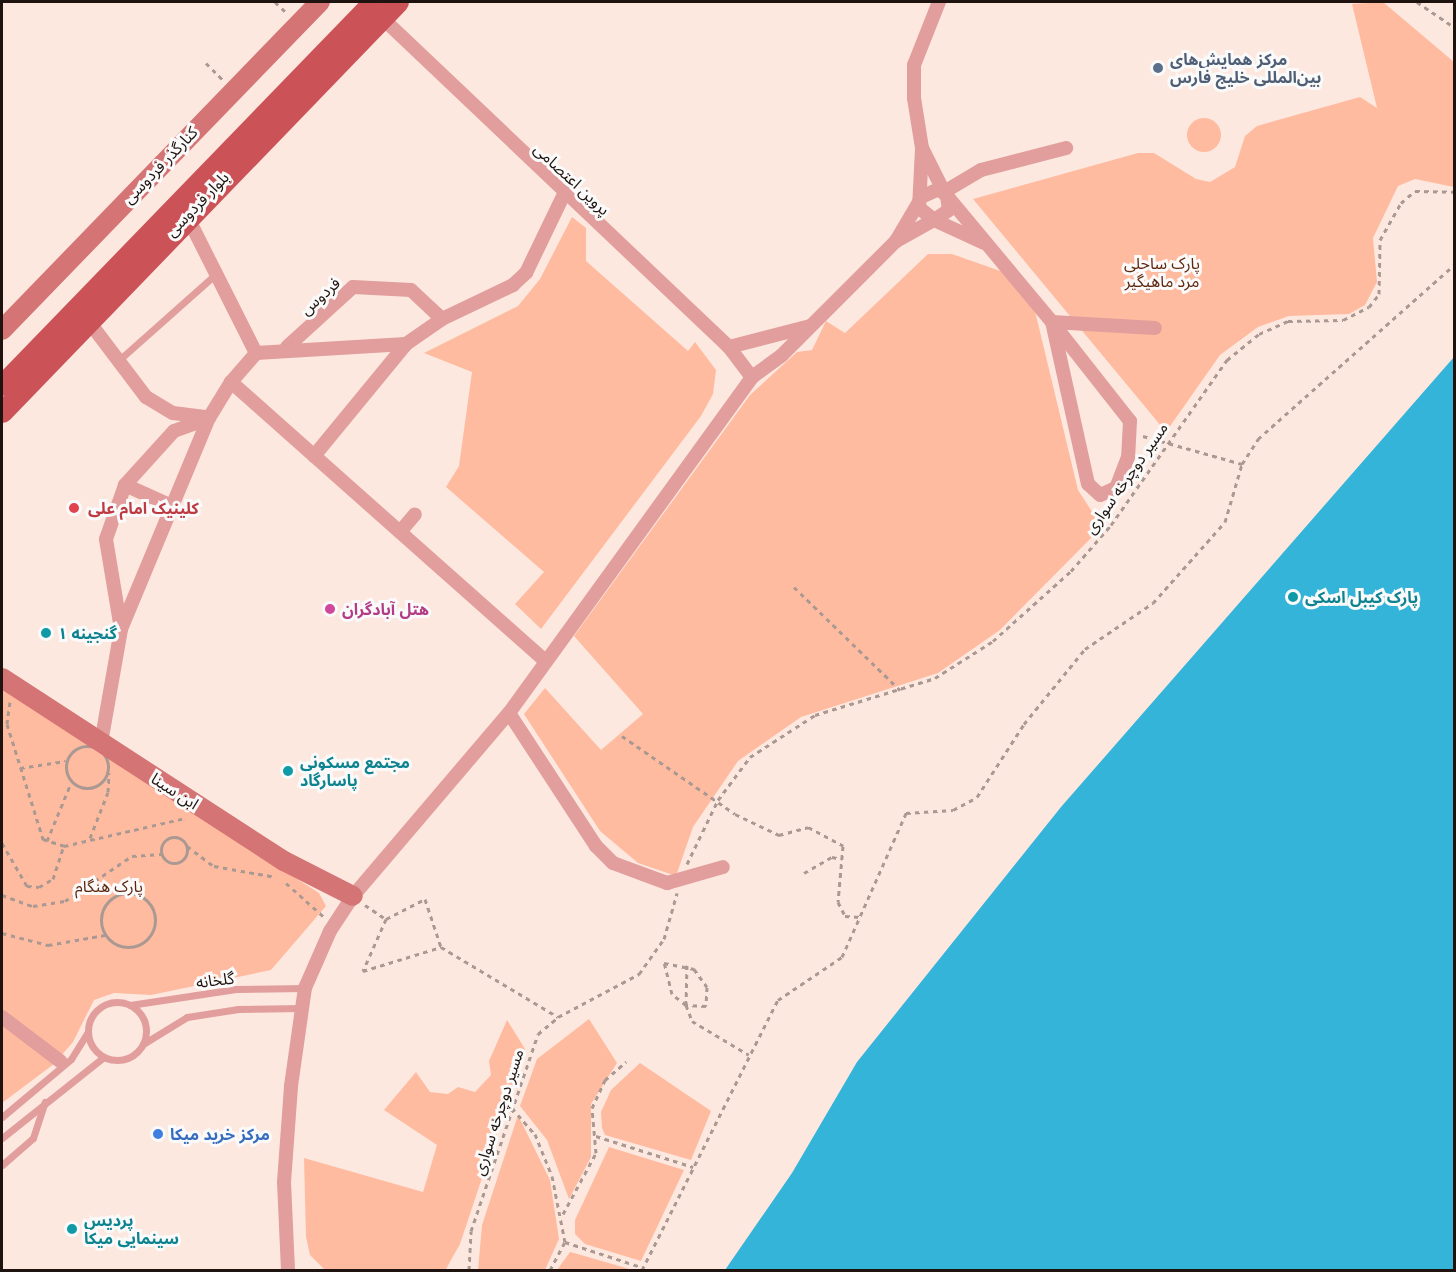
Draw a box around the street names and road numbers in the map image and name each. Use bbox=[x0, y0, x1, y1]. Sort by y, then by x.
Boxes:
street label: کنارگذر فردوسی bbox=[119, 123, 201, 207]
street label: پروین اعتصامی bbox=[530, 139, 614, 219]
street label: بلوار فردوسی bbox=[161, 168, 233, 240]
street label: فردوس bbox=[296, 273, 344, 319]
street label: مسیر دوچرخه سواری bbox=[1080, 419, 1172, 537]
street label: ابن سینا bbox=[148, 769, 202, 813]
street label: گلخانه bbox=[195, 968, 235, 992]
street label: مسیر دوچرخه سواری bbox=[469, 1046, 527, 1178]

